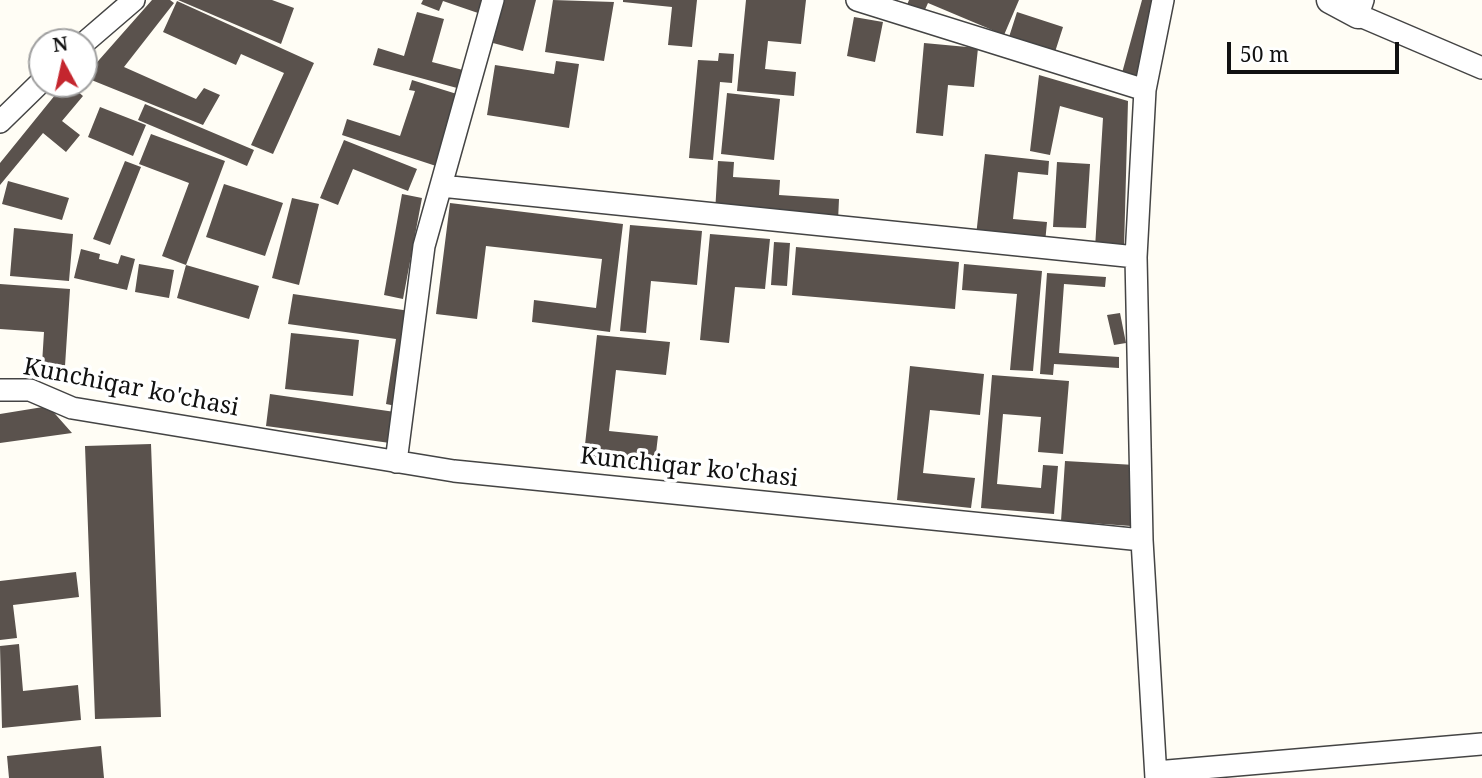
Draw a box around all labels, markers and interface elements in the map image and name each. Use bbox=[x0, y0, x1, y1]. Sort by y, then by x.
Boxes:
north arrow bbox=[28, 28, 98, 98]
scale bar bbox=[1230, 28, 1402, 72]
text: N bbox=[51, 30, 70, 58]
text: 50 m bbox=[1240, 40, 1289, 68]
street label: Kunchiqar ko'chasi bbox=[21, 353, 241, 423]
street label: Kunchiqar ko'chasi bbox=[579, 442, 799, 494]

